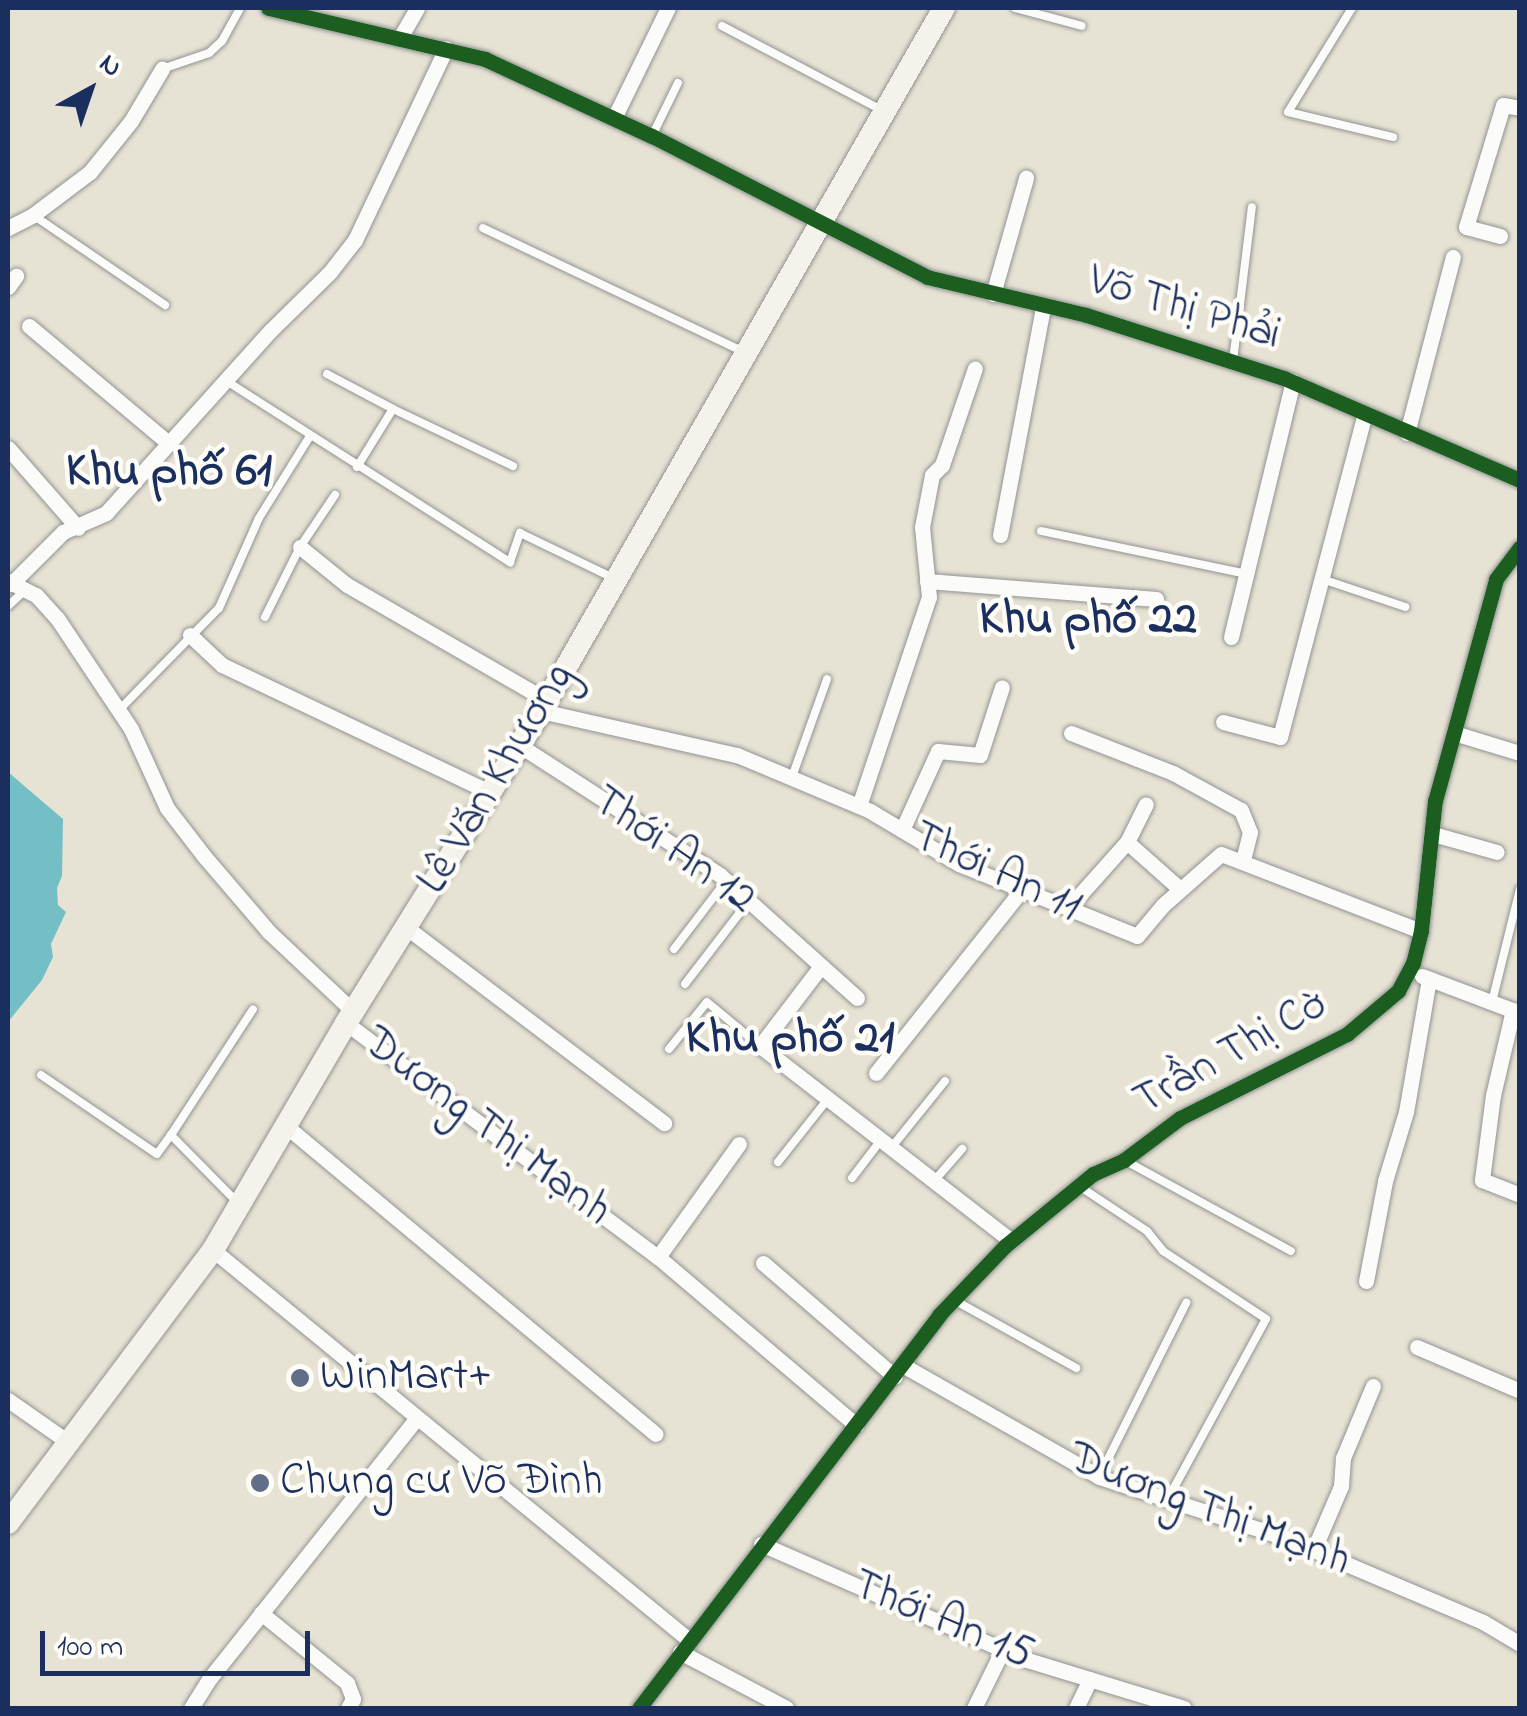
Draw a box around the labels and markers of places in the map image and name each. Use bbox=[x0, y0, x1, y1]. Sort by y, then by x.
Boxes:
place label: WinMart+ bbox=[320, 1351, 492, 1405]
marker: WinMart+ bbox=[289, 1367, 311, 1389]
place label: Chung cư Võ Đình bbox=[280, 1456, 603, 1510]
marker: Chung cư Võ Đình bbox=[249, 1472, 271, 1494]

